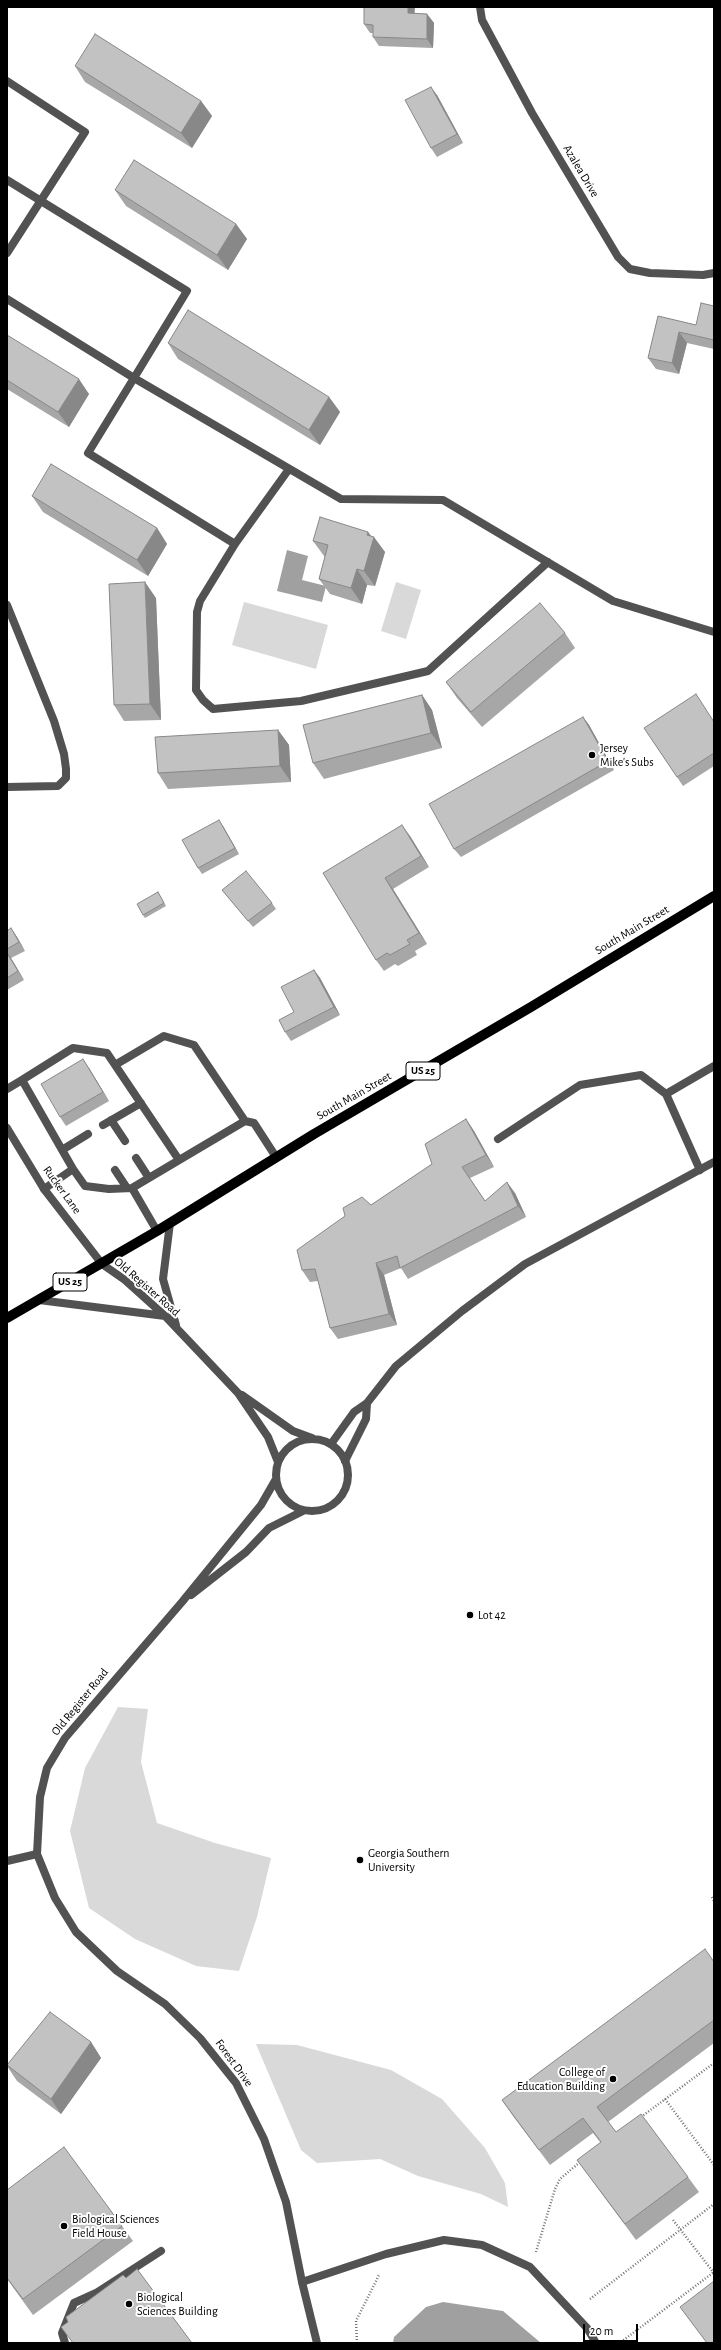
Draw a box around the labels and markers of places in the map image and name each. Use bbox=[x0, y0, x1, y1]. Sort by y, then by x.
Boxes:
place label: Jersey Mike's Subs bbox=[600, 741, 654, 769]
marker: Jersey Mike's Subs bbox=[587, 750, 597, 760]
place label: Lot 42 bbox=[478, 1608, 506, 1622]
marker: Lot 42 bbox=[465, 1610, 475, 1620]
place label: Georgia Southern University bbox=[368, 1846, 450, 1874]
marker: Georgia Southern University bbox=[355, 1855, 365, 1865]
place label: College of Education Building bbox=[517, 2065, 605, 2093]
marker: College of Education Building bbox=[608, 2074, 618, 2084]
place label: Biological Sciences Field House bbox=[72, 2212, 159, 2240]
marker: Biological Sciences Field House bbox=[59, 2221, 69, 2231]
place label: Biological Sciences Building bbox=[137, 2290, 218, 2318]
marker: Biological Sciences Building bbox=[124, 2299, 134, 2309]

